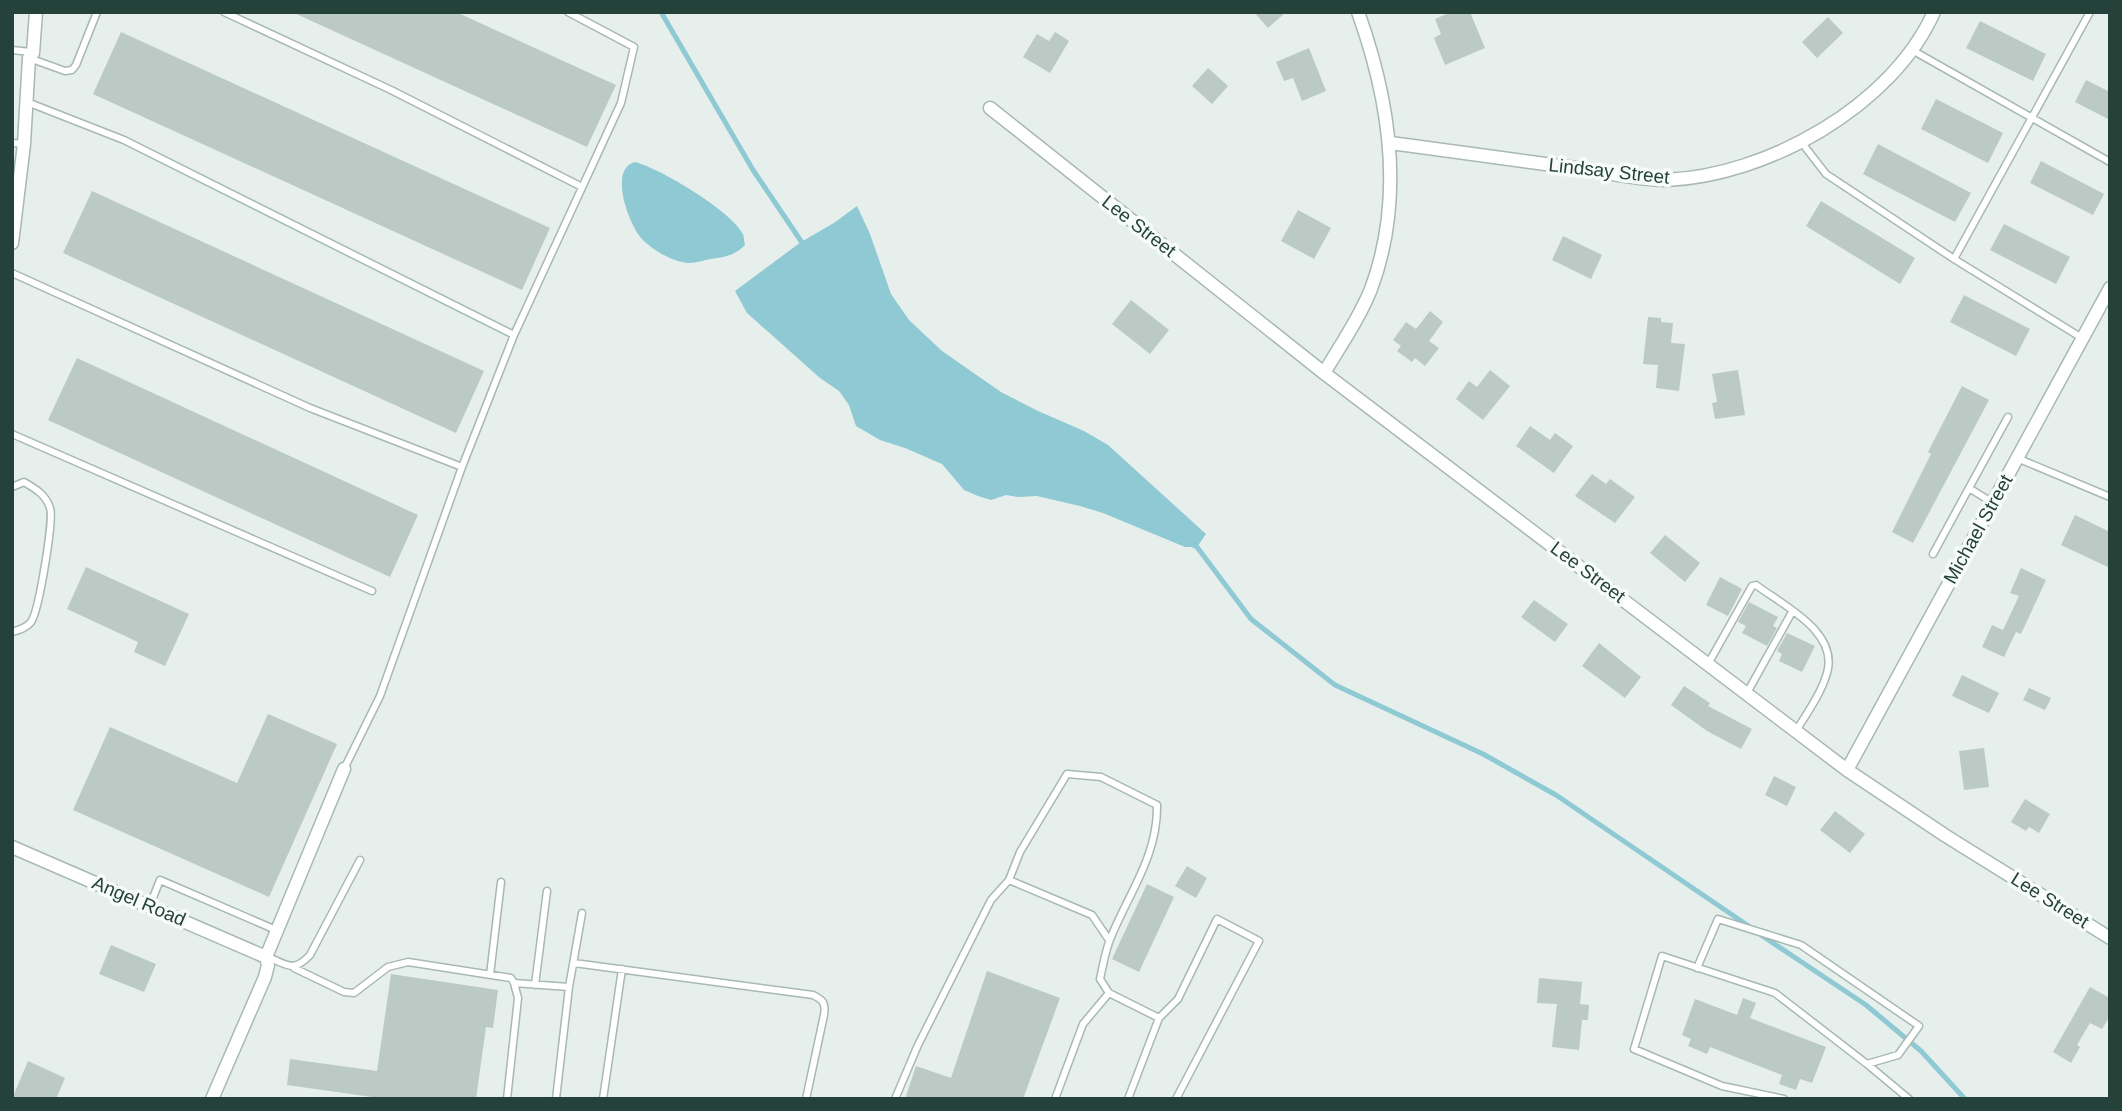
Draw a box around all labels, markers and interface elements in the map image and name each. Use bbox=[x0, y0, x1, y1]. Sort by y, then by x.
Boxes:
street label: Lindsay Street bbox=[1548, 154, 1671, 188]
street label: Lee Street bbox=[1098, 191, 1181, 262]
street label: Michael Street bbox=[1939, 470, 2017, 587]
street label: Lee Street bbox=[1547, 537, 1630, 607]
street label: Lee Street bbox=[2007, 868, 2093, 933]
street label: Angel Road bbox=[89, 872, 189, 930]

